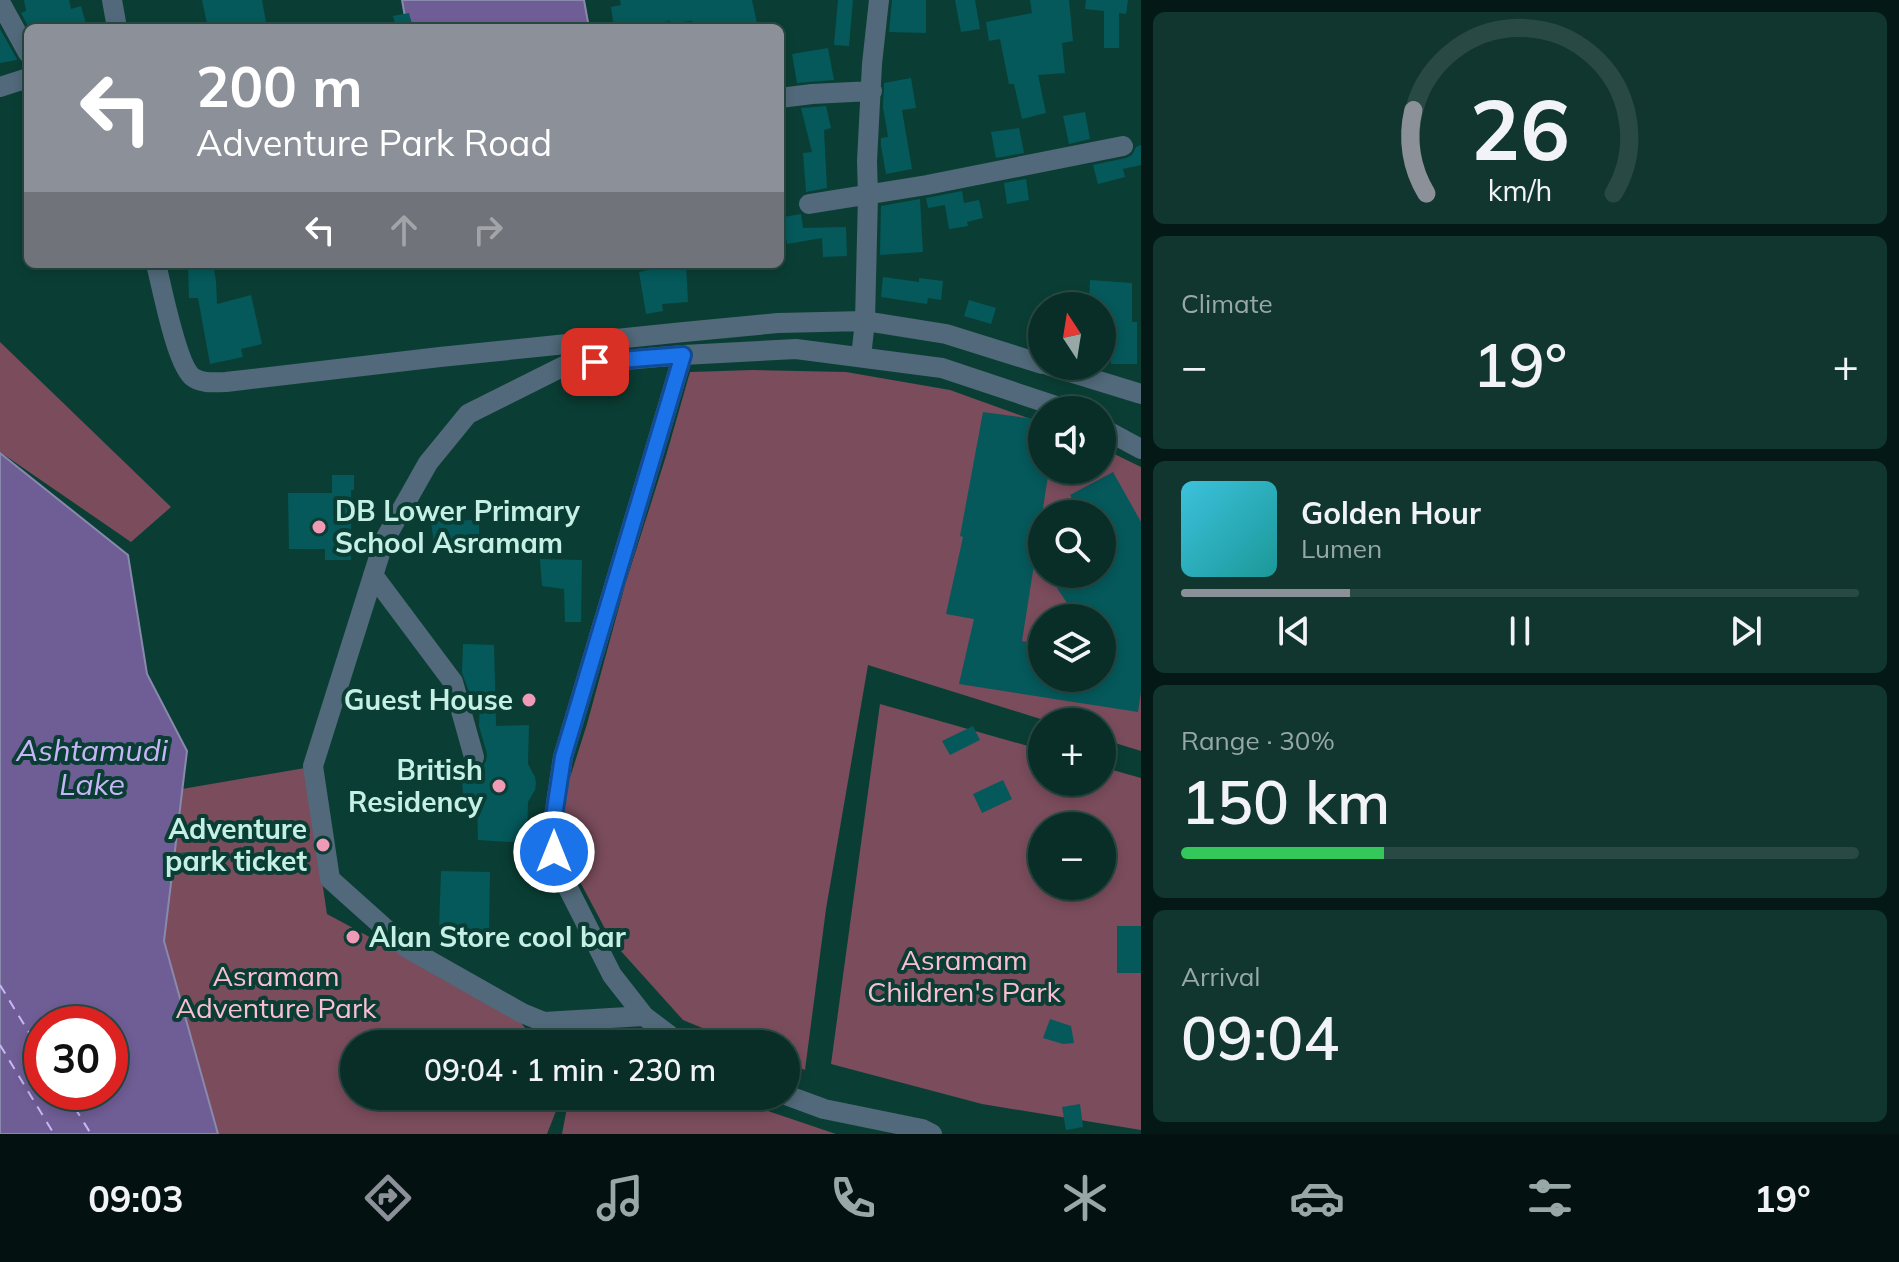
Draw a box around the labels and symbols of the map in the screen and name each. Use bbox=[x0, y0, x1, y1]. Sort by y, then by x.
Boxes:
north arrow bbox=[1028, 292, 1116, 380]
pin bbox=[561, 328, 629, 396]
place label: DB Lower Primary School Asramam bbox=[335, 493, 581, 560]
marker: DB Lower Primary School Asramam bbox=[310, 518, 328, 536]
place label: Guest House bbox=[344, 682, 513, 717]
marker: Guest House bbox=[520, 691, 538, 709]
water label: Ashtamudi Lake bbox=[15, 731, 169, 803]
place label: British Residency bbox=[348, 752, 484, 819]
marker: British Residency bbox=[490, 777, 508, 795]
position arrow bbox=[512, 810, 596, 894]
place label: Adventure park ticket bbox=[165, 811, 307, 878]
marker: Adventure park ticket bbox=[314, 836, 332, 854]
place label: Alan Store cool bar bbox=[369, 919, 626, 954]
marker: Alan Store cool bar bbox=[344, 928, 362, 946]
park label: Asramam Children's Park bbox=[867, 942, 1061, 1009]
park label: Asramam Adventure Park bbox=[176, 958, 377, 1025]
speed limit sign: 30 bbox=[24, 1006, 128, 1110]

